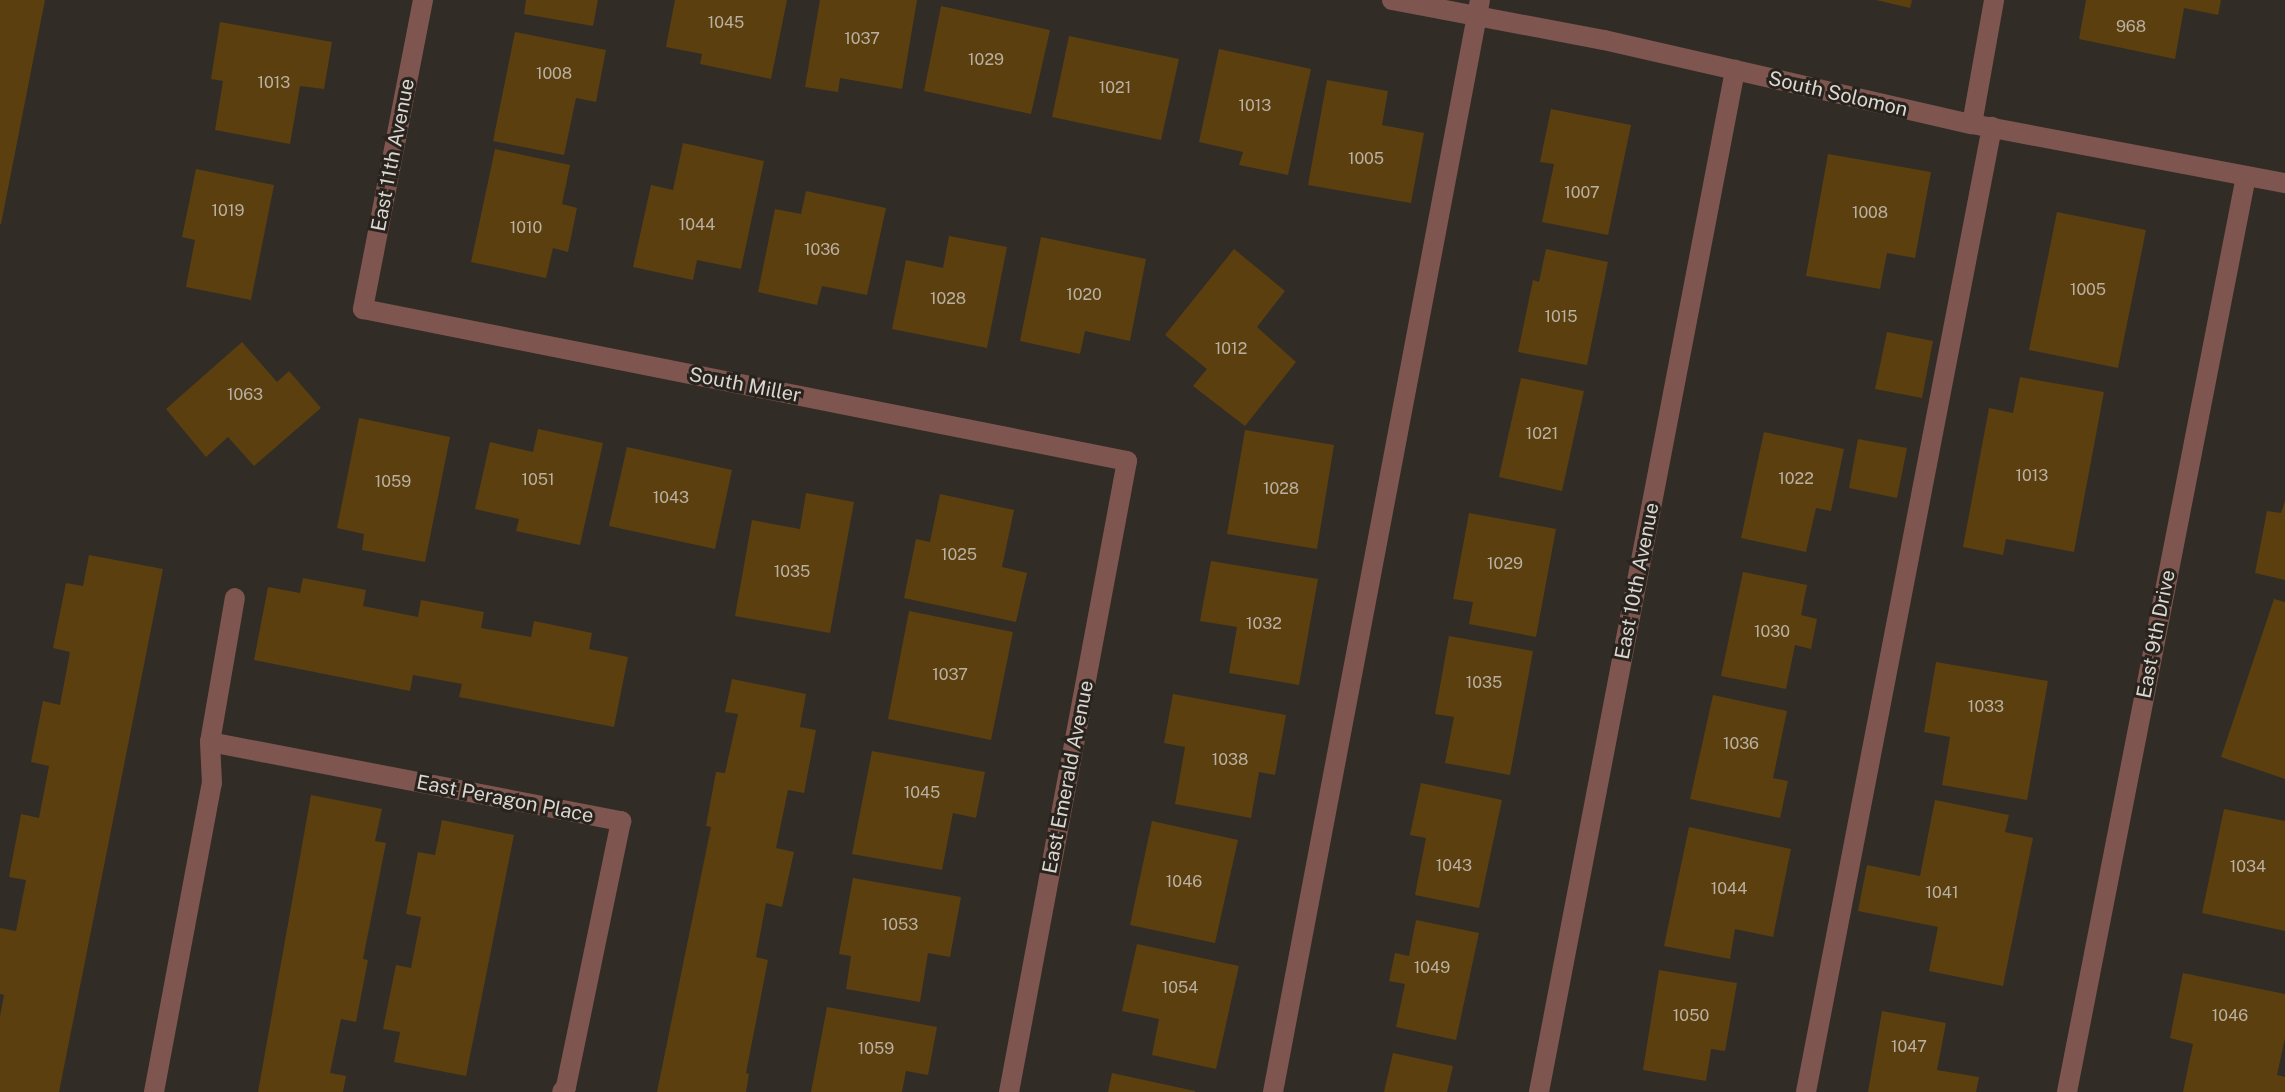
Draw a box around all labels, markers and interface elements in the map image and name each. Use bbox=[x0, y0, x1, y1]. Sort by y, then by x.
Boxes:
house number: 1045 bbox=[708, 13, 744, 33]
house number: 968 bbox=[2116, 17, 2146, 37]
house number: 1037 bbox=[844, 29, 880, 49]
house number: 1029 bbox=[968, 50, 1004, 70]
house number: 1008 bbox=[536, 64, 572, 84]
street label: South Solomon bbox=[1766, 66, 1910, 122]
house number: 1013 bbox=[258, 73, 290, 93]
street label: East 11th Avenue bbox=[366, 77, 420, 233]
house number: 1021 bbox=[1099, 78, 1131, 98]
house number: 1013 bbox=[1239, 96, 1271, 116]
house number: 1005 bbox=[1348, 149, 1384, 169]
house number: 1007 bbox=[1564, 183, 1600, 203]
house number: 1019 bbox=[212, 201, 244, 221]
house number: 1008 bbox=[1852, 203, 1888, 223]
house number: 1044 bbox=[679, 215, 715, 235]
house number: 1010 bbox=[510, 218, 542, 238]
house number: 1036 bbox=[804, 240, 840, 260]
house number: 1005 bbox=[2070, 280, 2106, 300]
house number: 1020 bbox=[1066, 285, 1102, 305]
house number: 1028 bbox=[930, 289, 966, 309]
house number: 1015 bbox=[1544, 307, 1578, 327]
house number: 1012 bbox=[1215, 339, 1247, 359]
street label: South Miller bbox=[687, 362, 803, 408]
house number: 1063 bbox=[227, 385, 263, 405]
house number: 1021 bbox=[1526, 424, 1558, 444]
house number: 1013 bbox=[2016, 466, 2048, 486]
house number: 1022 bbox=[1778, 469, 1814, 489]
house number: 1051 bbox=[521, 470, 555, 490]
house number: 1059 bbox=[375, 472, 411, 492]
house number: 1028 bbox=[1263, 479, 1299, 499]
house number: 1043 bbox=[653, 488, 689, 508]
street label: East 10th Avenue bbox=[1610, 501, 1664, 661]
house number: 1025 bbox=[941, 545, 977, 565]
house number: 1029 bbox=[1487, 554, 1523, 574]
house number: 1035 bbox=[774, 562, 810, 582]
street label: East 9th Drive bbox=[2132, 568, 2180, 700]
house number: 1032 bbox=[1246, 614, 1282, 634]
house number: 1030 bbox=[1754, 622, 1790, 642]
house number: 1037 bbox=[932, 665, 968, 685]
house number: 1035 bbox=[1466, 673, 1502, 693]
street label: East Emerald Avenue bbox=[1038, 678, 1098, 876]
house number: 1033 bbox=[1968, 697, 2004, 717]
house number: 1036 bbox=[1723, 734, 1759, 754]
house number: 1038 bbox=[1212, 750, 1248, 770]
street label: East Peragon Place bbox=[414, 770, 596, 828]
house number: 1045 bbox=[904, 783, 940, 803]
house number: 1043 bbox=[1436, 856, 1472, 876]
house number: 1034 bbox=[2230, 857, 2266, 877]
house number: 1046 bbox=[1166, 872, 1202, 892]
house number: 1044 bbox=[1711, 879, 1747, 899]
house number: 1041 bbox=[1926, 883, 1958, 903]
house number: 1053 bbox=[882, 915, 918, 935]
house number: 1049 bbox=[1414, 958, 1450, 978]
house number: 1054 bbox=[1162, 978, 1198, 998]
house number: 1050 bbox=[1673, 1006, 1709, 1026]
house number: 1046 bbox=[2212, 1006, 2248, 1026]
house number: 1047 bbox=[1891, 1037, 1927, 1057]
house number: 1059 bbox=[858, 1039, 894, 1059]

